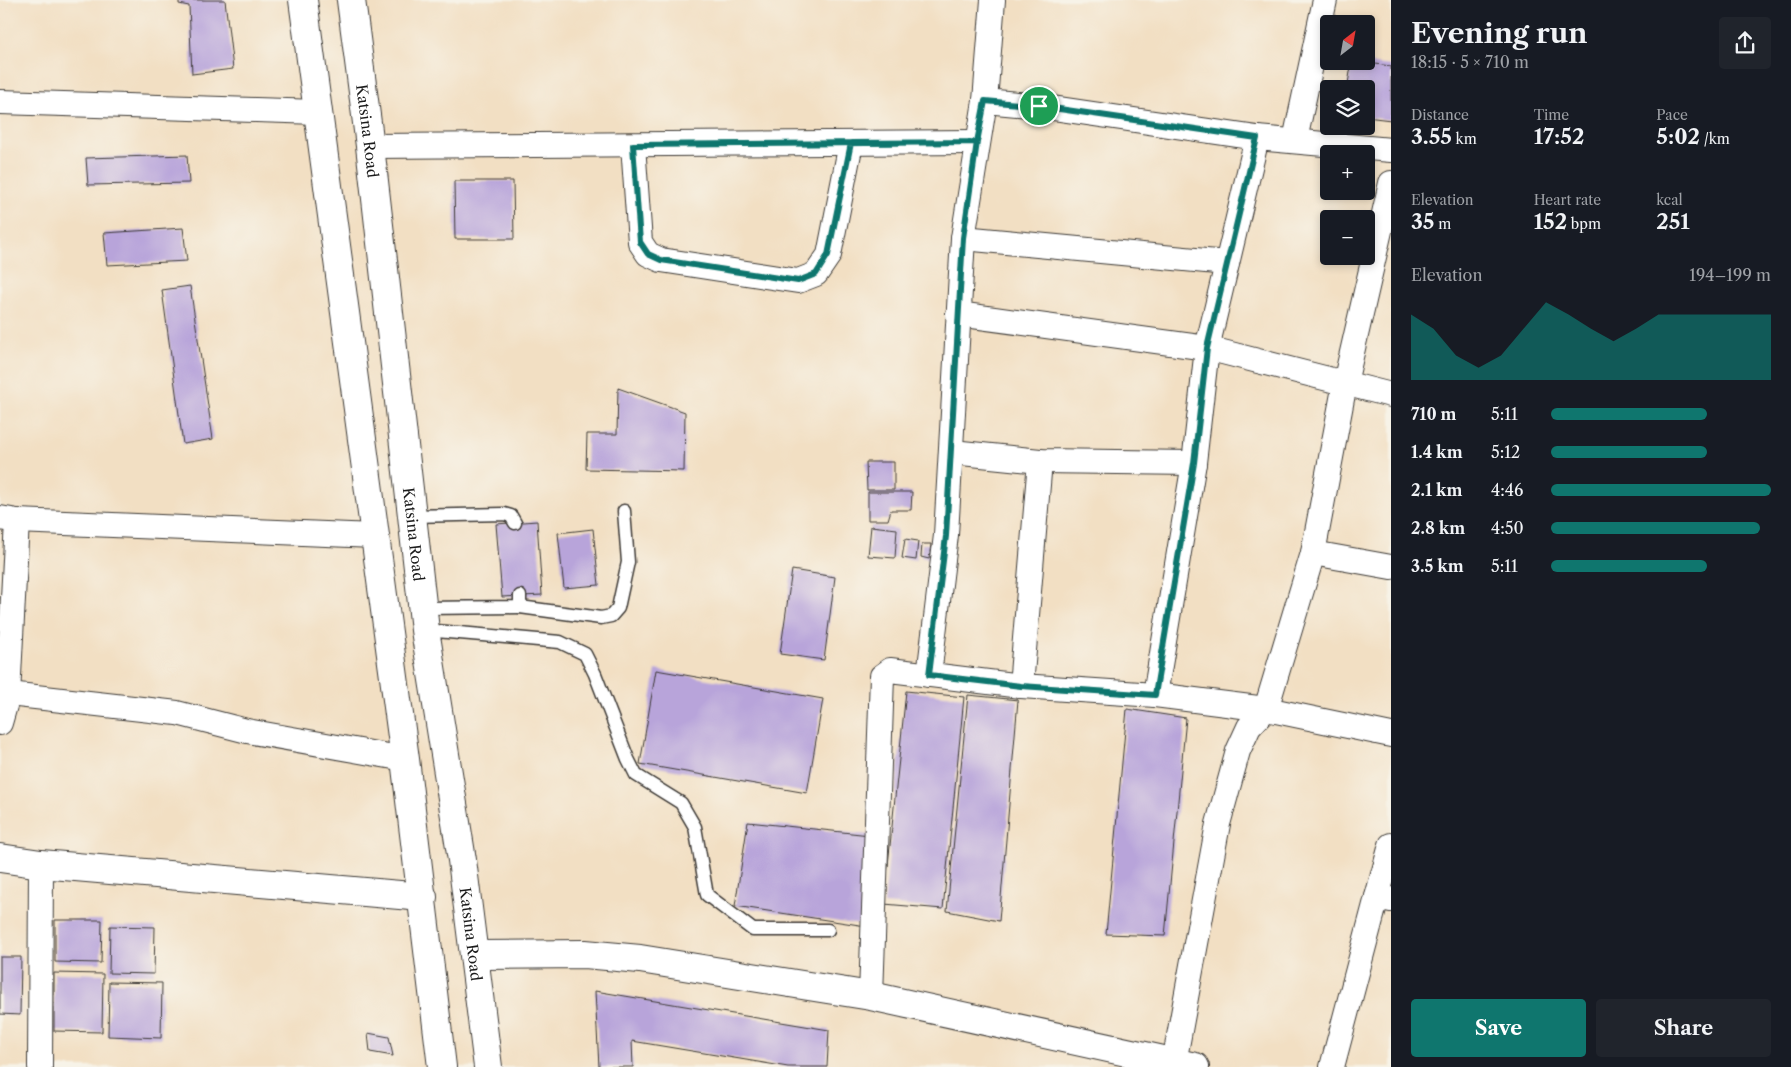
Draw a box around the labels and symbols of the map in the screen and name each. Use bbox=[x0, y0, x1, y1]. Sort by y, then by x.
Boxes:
north arrow bbox=[1320, 15, 1375, 70]
street label: Katsina Road bbox=[353, 83, 383, 179]
pin bbox=[1018, 85, 1060, 127]
street label: Katsina Road bbox=[399, 486, 429, 582]
street label: Katsina Road bbox=[456, 886, 487, 982]

